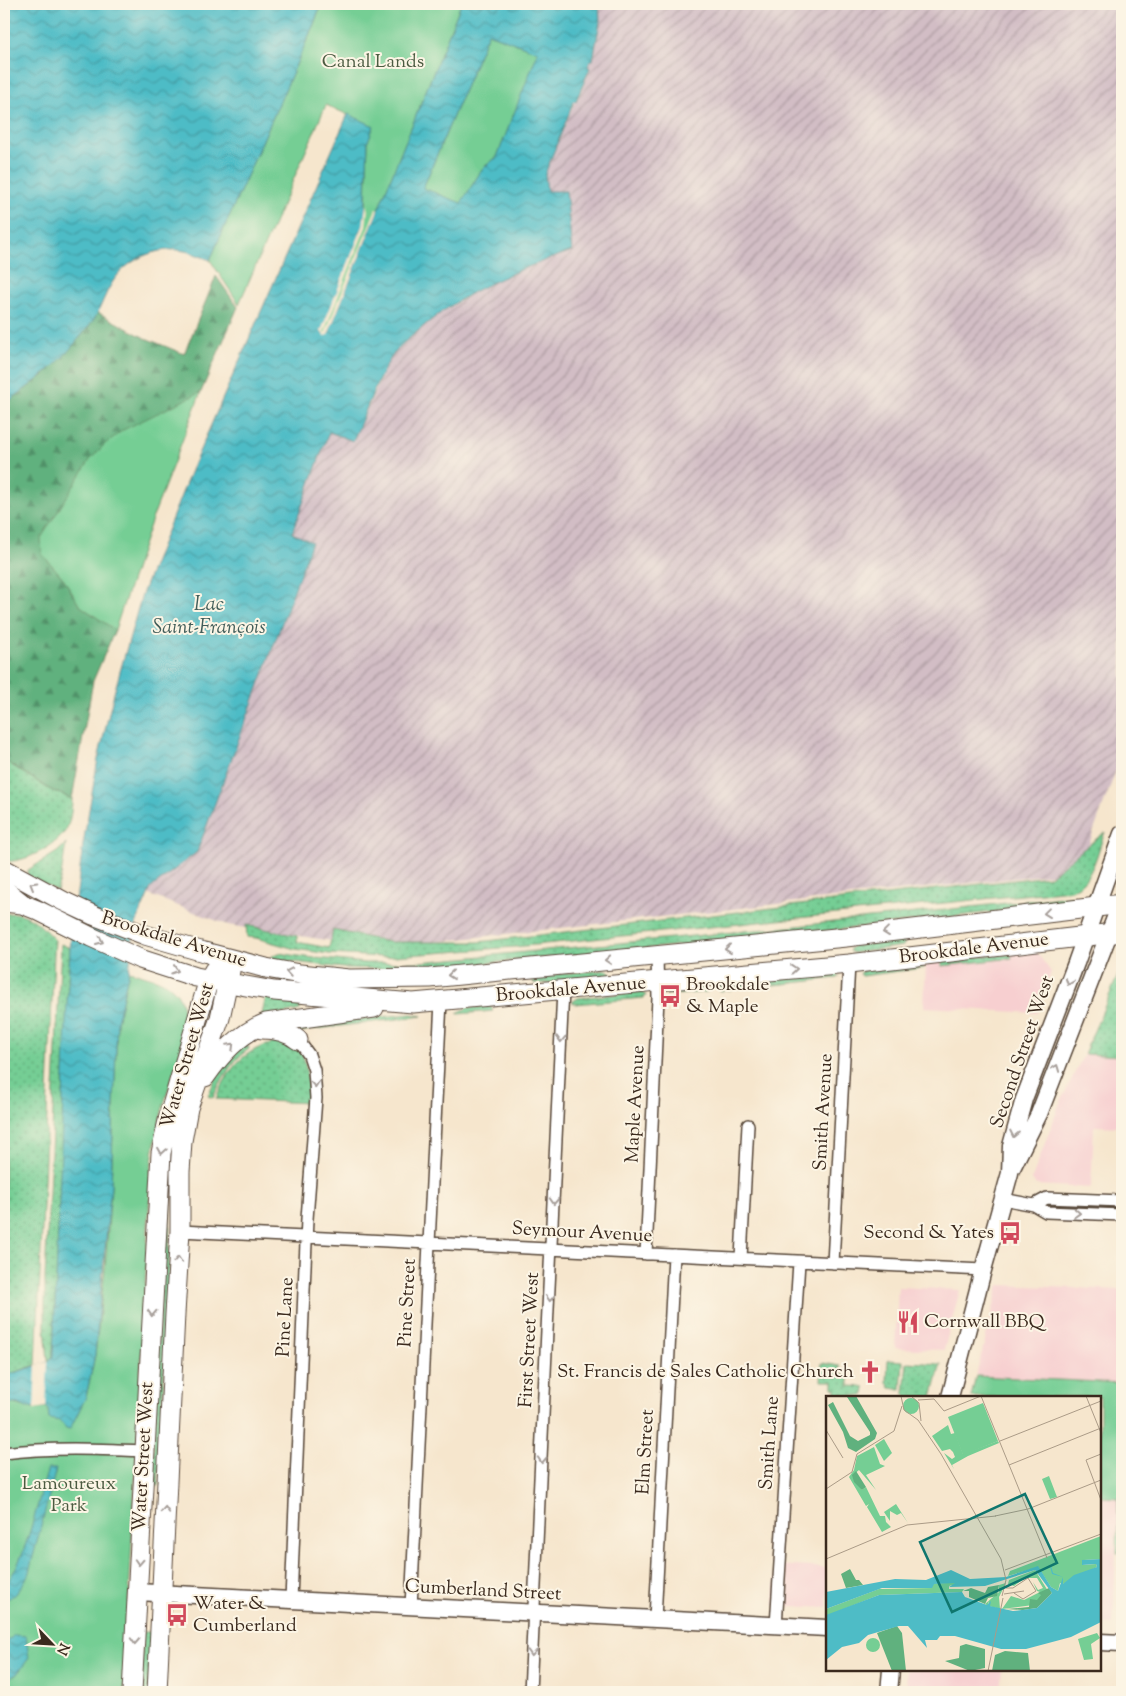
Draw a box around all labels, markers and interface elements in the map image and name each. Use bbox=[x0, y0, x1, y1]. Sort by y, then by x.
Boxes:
park label: Canal Lands bbox=[322, 49, 424, 76]
water label: Lac Saint-François bbox=[152, 591, 266, 643]
one-way arrow bbox=[30, 882, 39, 892]
street label: Brookdale Avenue bbox=[98, 905, 250, 975]
one-way arrow bbox=[1043, 907, 1051, 918]
one-way arrow bbox=[882, 926, 890, 937]
street label: Brookdale Avenue bbox=[898, 926, 1051, 972]
one-way arrow bbox=[95, 935, 104, 946]
one-way arrow bbox=[724, 943, 732, 954]
one-way arrow bbox=[604, 954, 612, 965]
one-way arrow bbox=[790, 964, 798, 975]
one-way arrow bbox=[170, 965, 178, 975]
one-way arrow bbox=[285, 968, 294, 978]
one-way arrow bbox=[447, 970, 455, 981]
street label: Brookdale Avenue bbox=[495, 970, 647, 1010]
street label: Second Street West bbox=[984, 971, 1062, 1132]
place label: Brookdale & Maple bbox=[686, 972, 769, 1021]
one-way arrow bbox=[1065, 977, 1075, 985]
street label: Water Street West bbox=[154, 980, 222, 1132]
bus stop icon: Brookdale & Maple bbox=[657, 983, 683, 1009]
one-way arrow bbox=[556, 1035, 566, 1043]
one-way arrow bbox=[225, 1043, 234, 1052]
street label: Maple Avenue bbox=[619, 1044, 653, 1164]
street label: Smith Avenue bbox=[807, 1052, 841, 1171]
one-way arrow bbox=[1050, 1064, 1061, 1073]
one-way arrow bbox=[310, 1080, 321, 1088]
one-way arrow bbox=[1009, 1130, 1020, 1139]
one-way arrow bbox=[157, 1146, 167, 1155]
one-way arrow bbox=[549, 1197, 560, 1205]
one-way arrow bbox=[1074, 1207, 1082, 1218]
street label: Seymour Avenue bbox=[511, 1216, 653, 1250]
place label: Second & Yates bbox=[863, 1220, 994, 1247]
bus stop icon: Second & Yates bbox=[997, 1220, 1023, 1246]
one-way arrow bbox=[173, 1256, 184, 1264]
street label: Pine Street bbox=[392, 1257, 424, 1348]
street label: First Street West bbox=[513, 1271, 547, 1409]
street label: Pine Lane bbox=[270, 1276, 302, 1358]
one-way arrow bbox=[544, 1294, 555, 1302]
one-way arrow bbox=[146, 1309, 157, 1317]
restaurant icon: Cornwall BBQ bbox=[895, 1309, 921, 1335]
place label: Cornwall BBQ bbox=[924, 1309, 1047, 1336]
place label: St. Francis de Sales Catholic Church bbox=[557, 1359, 854, 1386]
church icon: St. Francis de Sales Catholic Church bbox=[857, 1359, 883, 1385]
street label: Water Street West bbox=[127, 1381, 161, 1533]
street label: Smith Lane bbox=[753, 1395, 787, 1491]
inset map bbox=[826, 1396, 1101, 1671]
street label: Elm Street bbox=[630, 1408, 662, 1495]
one-way arrow bbox=[536, 1456, 547, 1464]
park label: Lamoureux Park bbox=[22, 1471, 116, 1520]
one-way arrow bbox=[160, 1505, 170, 1513]
one-way arrow bbox=[133, 1559, 144, 1567]
street label: Cumberland Street bbox=[404, 1573, 562, 1609]
place label: Water & Cumberland bbox=[193, 1591, 297, 1640]
bus stop icon: Water & Cumberland bbox=[164, 1602, 190, 1628]
north arrow bbox=[28, 1618, 78, 1668]
one-way arrow bbox=[129, 1637, 140, 1645]
text: N bbox=[51, 1639, 73, 1658]
one-way arrow bbox=[527, 1649, 538, 1657]

